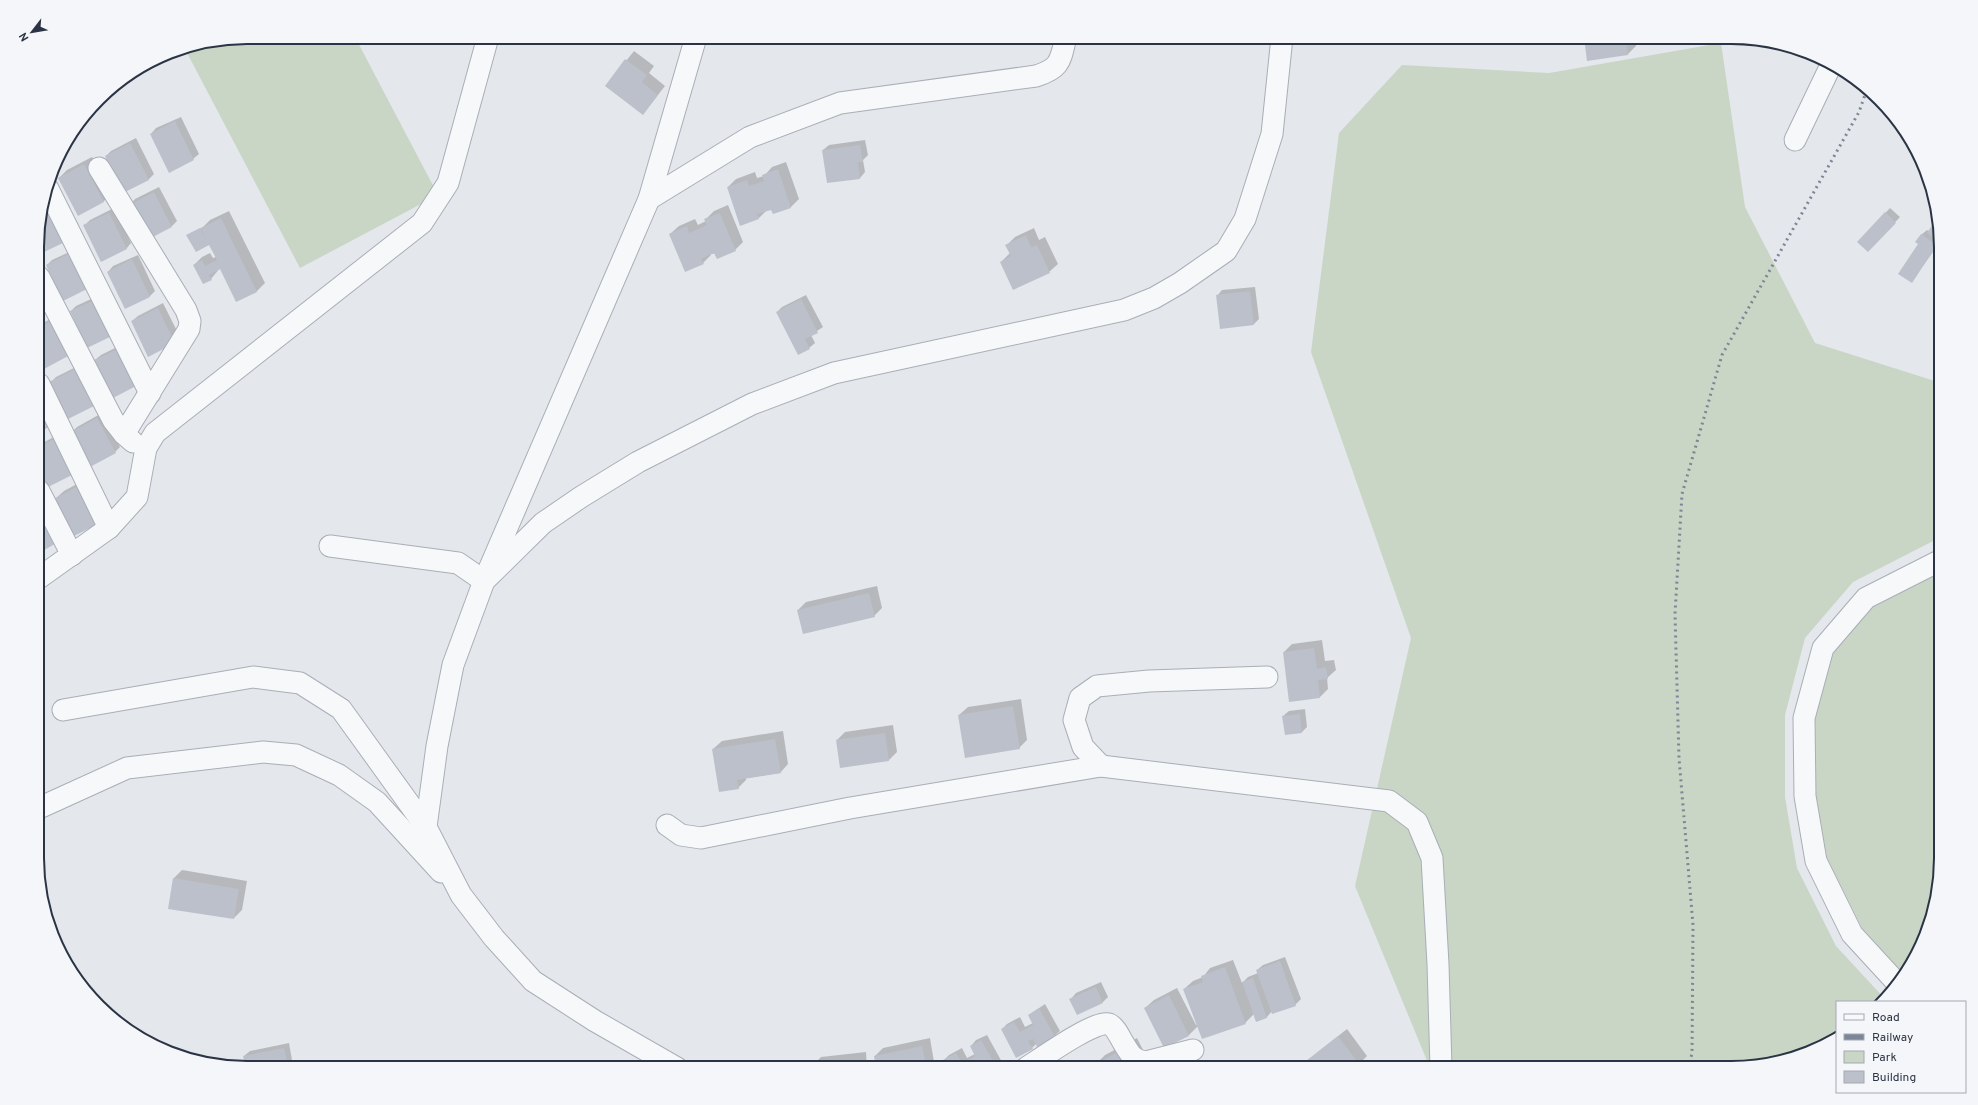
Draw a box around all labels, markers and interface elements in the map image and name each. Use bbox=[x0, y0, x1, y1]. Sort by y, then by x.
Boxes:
north arrow bbox=[12, 12, 52, 52]
text: N bbox=[16, 30, 32, 44]
legend bbox=[1836, 1001, 1966, 1093]
text: Road bbox=[1872, 1010, 1900, 1026]
text: Railway bbox=[1872, 1030, 1913, 1046]
text: Park bbox=[1872, 1050, 1897, 1066]
text: Building bbox=[1872, 1070, 1916, 1086]

